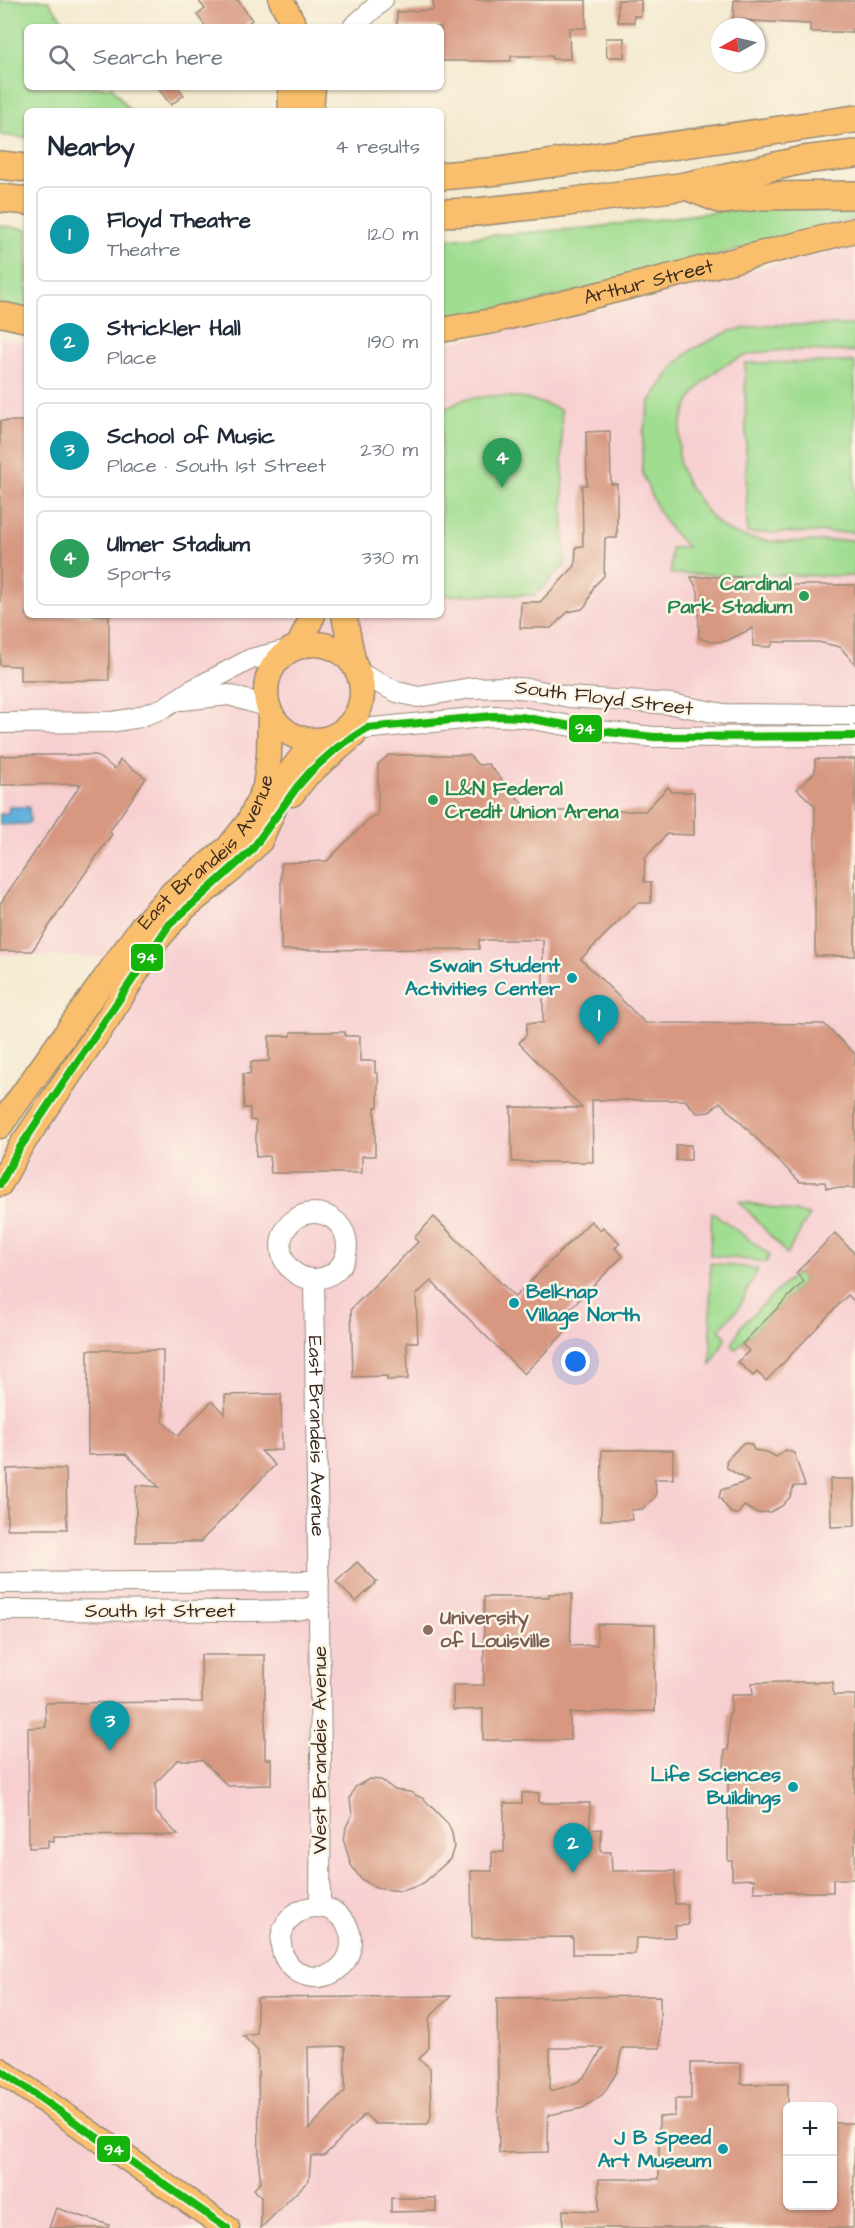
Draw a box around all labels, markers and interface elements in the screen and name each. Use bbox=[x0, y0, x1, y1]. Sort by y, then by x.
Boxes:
north arrow bbox=[711, 18, 765, 72]
search box bbox=[24, 24, 444, 90]
icon: search bbox=[45, 41, 78, 74]
text: Search here bbox=[93, 42, 223, 73]
text: Nearby bbox=[48, 129, 135, 165]
text: 4 results bbox=[335, 133, 420, 161]
text: Floyd Theatre bbox=[107, 205, 251, 236]
text: 1 bbox=[68, 220, 71, 248]
text: 120 m bbox=[368, 220, 418, 248]
text: Theatre bbox=[107, 236, 180, 264]
street label: Arthur Street bbox=[581, 252, 716, 312]
text: Strickler Hall bbox=[107, 313, 241, 344]
text: 2 bbox=[64, 328, 75, 356]
text: 190 m bbox=[368, 328, 418, 356]
text: Place bbox=[107, 344, 157, 372]
text: School of Music bbox=[107, 421, 275, 452]
text: 3 bbox=[64, 436, 75, 464]
text: 230 m bbox=[360, 436, 418, 464]
pin: 4 bbox=[482, 438, 522, 488]
text: Place · South 1st Street bbox=[107, 452, 326, 480]
text: Ulmer Stadium bbox=[107, 529, 250, 560]
text: 4 bbox=[63, 544, 76, 572]
text: 330 m bbox=[361, 544, 418, 572]
text: Sports bbox=[107, 560, 171, 588]
place label: Cardinal Park Stadium bbox=[668, 570, 792, 621]
marker: Cardinal Park Stadium bbox=[797, 589, 811, 603]
street label: South Floyd Street bbox=[513, 673, 695, 724]
line badge: 94 bbox=[568, 714, 603, 743]
text: 94 bbox=[575, 718, 595, 740]
street label: East Brandeis Avenue bbox=[131, 773, 280, 936]
place label: L&N Federal Credit Union Arena bbox=[445, 775, 620, 826]
marker: L&N Federal Credit Union Arena bbox=[426, 793, 440, 807]
line badge: 94 bbox=[130, 943, 164, 972]
text: 94 bbox=[137, 947, 157, 969]
place label: Swain Student Activities Center bbox=[405, 952, 561, 1003]
marker: Swain Student Activities Center bbox=[565, 971, 579, 985]
pin: 1 bbox=[580, 996, 618, 1045]
place label: Belknap Village North bbox=[525, 1278, 641, 1330]
marker: Belknap Village North bbox=[507, 1296, 521, 1310]
street label: East Brandeis Avenue bbox=[301, 1335, 332, 1537]
your location bbox=[561, 1347, 590, 1376]
street label: South 1st Street bbox=[85, 1597, 235, 1625]
place label: University of Louisville bbox=[440, 1604, 550, 1655]
marker: University of Louisville bbox=[421, 1623, 435, 1637]
street label: West Brandeis Avenue bbox=[306, 1646, 334, 1854]
pin: 3 bbox=[90, 1702, 130, 1751]
place label: Life Sciences Buildings bbox=[651, 1761, 781, 1813]
marker: Life Sciences Buildings bbox=[786, 1780, 800, 1794]
pin: 2 bbox=[554, 1824, 592, 1873]
map controls bbox=[783, 2102, 837, 2210]
button: + bbox=[783, 2102, 837, 2156]
place label: J B Speed Art Museum bbox=[598, 2124, 712, 2175]
line badge: 94 bbox=[96, 2135, 131, 2163]
text: 94 bbox=[104, 2139, 124, 2161]
marker: J B Speed Art Museum bbox=[716, 2142, 730, 2156]
button: − bbox=[783, 2156, 837, 2210]

